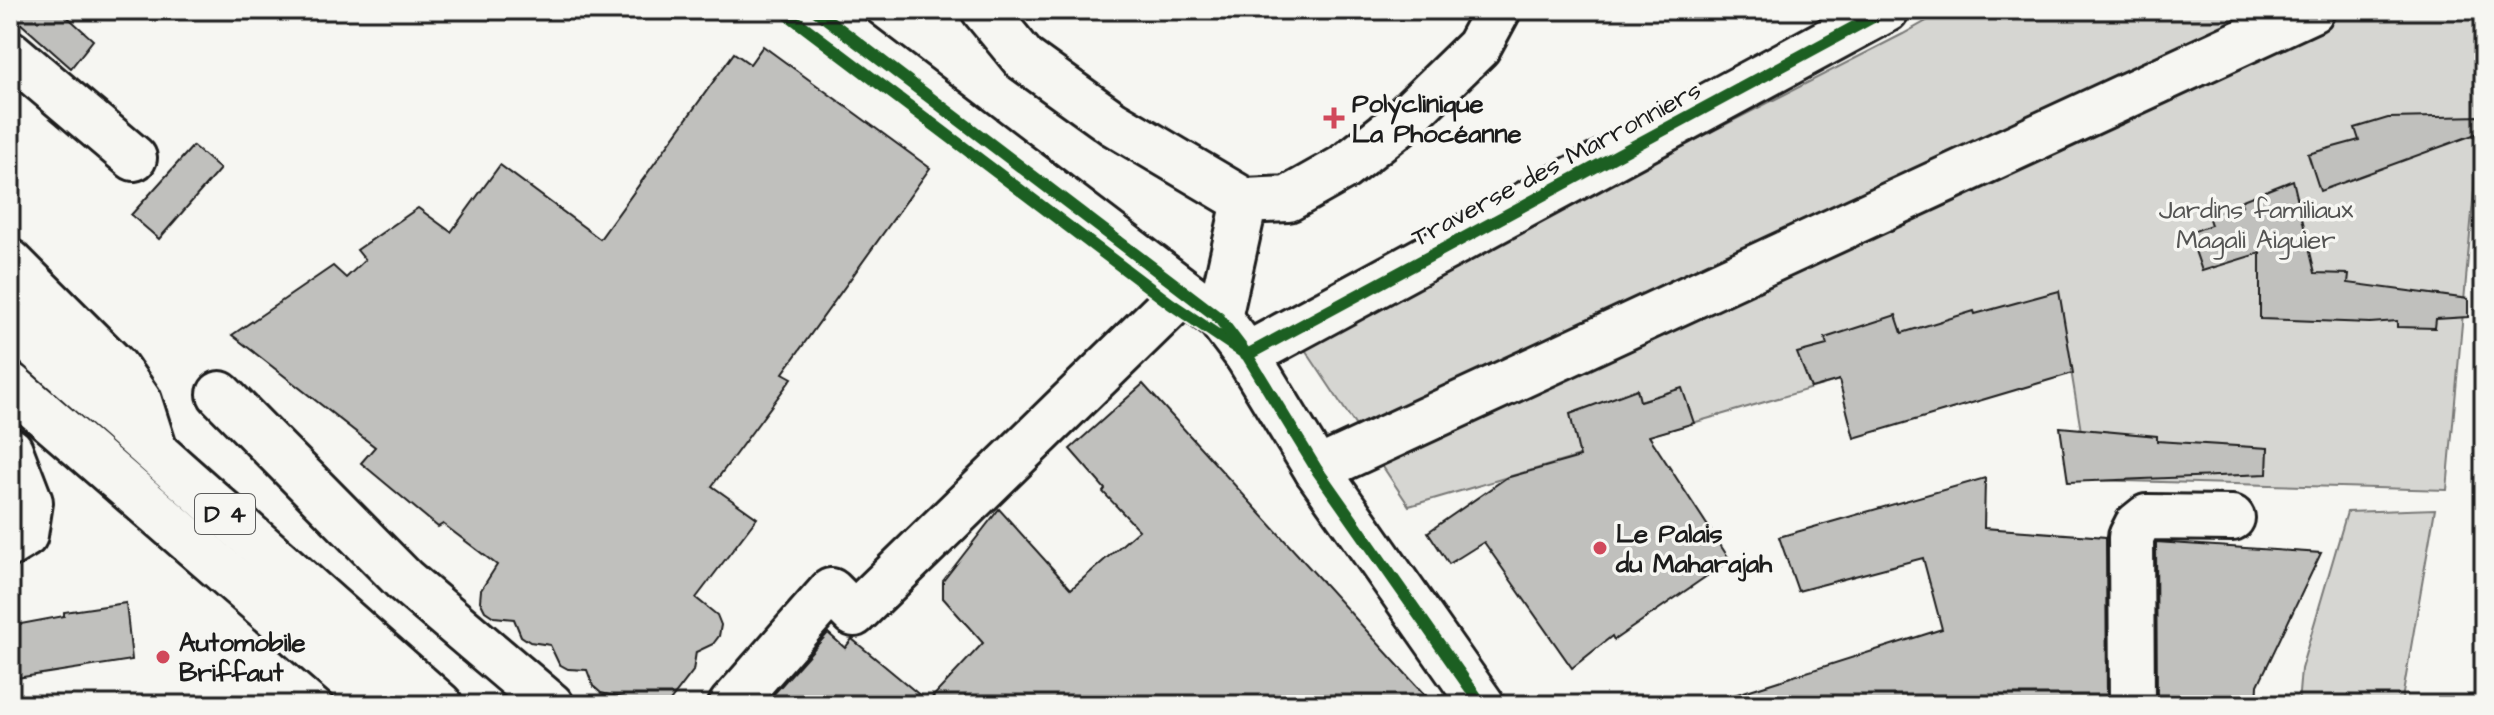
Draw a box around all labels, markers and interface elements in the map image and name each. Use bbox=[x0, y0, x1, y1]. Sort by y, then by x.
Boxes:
street label: Traverse des Marronniers bbox=[1405, 72, 1708, 256]
place label: Polyclinique La Phocéanne bbox=[1352, 86, 1522, 152]
marker: Polyclinique La Phocéanne bbox=[1323, 107, 1345, 129]
park label: Jardins familiaux Magali Aiguier bbox=[2159, 192, 2354, 260]
road number: D 4 bbox=[195, 494, 255, 534]
place label: Le Palais du Maharajah bbox=[1615, 516, 1773, 582]
marker: Le Palais du Maharajah bbox=[1591, 539, 1609, 557]
place label: Automobile Briffaut bbox=[179, 625, 306, 691]
marker: Automobile Briffaut bbox=[154, 648, 172, 666]

